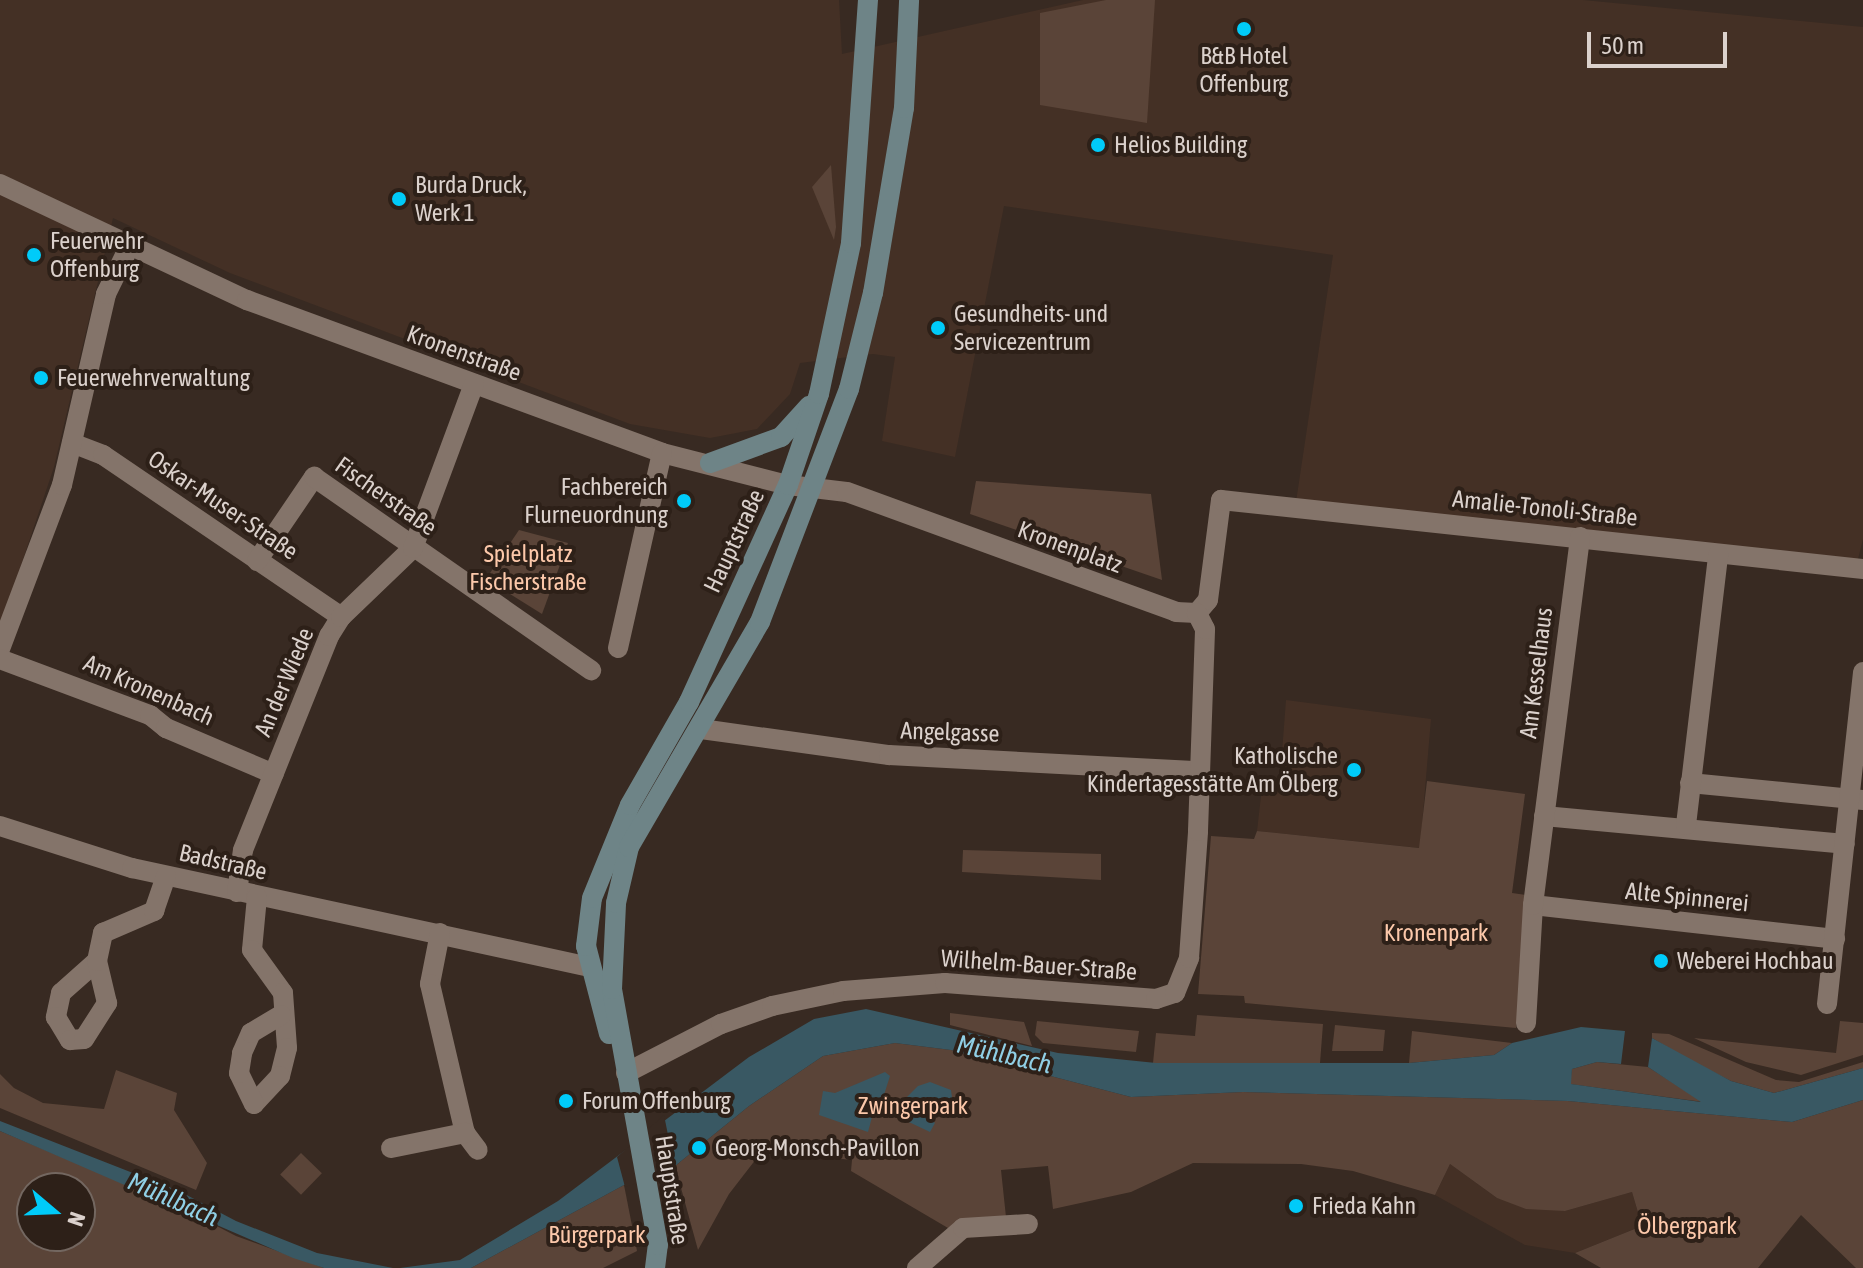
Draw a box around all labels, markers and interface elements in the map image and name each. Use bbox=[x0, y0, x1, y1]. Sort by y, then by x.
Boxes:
scale bar bbox=[1591, 16, 1731, 66]
marker: B&B Hotel Offenburg bbox=[1235, 20, 1253, 38]
text: 50 m bbox=[1601, 32, 1644, 59]
place label: B&B Hotel Offenburg bbox=[1199, 42, 1289, 98]
place label: Helios Building bbox=[1114, 131, 1247, 159]
marker: Helios Building bbox=[1089, 136, 1107, 154]
place label: Burda Druck, Werk 1 bbox=[415, 171, 527, 227]
marker: Burda Druck, Werk 1 bbox=[390, 190, 408, 208]
place label: Feuerwehr Offenburg bbox=[50, 227, 143, 283]
marker: Feuerwehr Offenburg bbox=[25, 246, 43, 264]
place label: Gesundheits- und Servicezentrum bbox=[954, 300, 1108, 356]
street label: Kronenstraße bbox=[403, 319, 525, 387]
marker: Gesundheits- und Servicezentrum bbox=[929, 319, 947, 337]
place label: Feuerwehrverwaltung bbox=[57, 364, 250, 392]
marker: Feuerwehrverwaltung bbox=[32, 369, 50, 387]
street label: Oskar-Muser-Straße bbox=[143, 444, 303, 566]
street label: Fischerstraße bbox=[330, 451, 442, 541]
place label: Fachbereich Flurneuordnung bbox=[524, 473, 668, 529]
street label: Amalie-Tonoli-Straße bbox=[1451, 484, 1639, 532]
street label: Hauptstraße bbox=[698, 485, 770, 597]
marker: Fachbereich Flurneuordnung bbox=[675, 492, 693, 510]
street label: Kronenplatz bbox=[1014, 515, 1126, 579]
park label: Spielplatz Fischerstraße bbox=[469, 540, 587, 596]
street label: Am Kesselhaus bbox=[1514, 606, 1558, 740]
street label: An der Wiede bbox=[248, 623, 320, 741]
street label: Am Kronenbach bbox=[79, 648, 219, 732]
street label: Angelgasse bbox=[900, 716, 1000, 748]
place label: Katholische Kindertagesstätte Am Ölberg bbox=[1087, 742, 1338, 798]
marker: Katholische Kindertagesstätte Am Ölberg bbox=[1345, 761, 1363, 779]
street label: Badstraße bbox=[176, 838, 270, 886]
street label: Alte Spinnerei bbox=[1624, 876, 1750, 918]
park label: Kronenpark bbox=[1384, 919, 1488, 947]
street label: Wilhelm-Bauer-Straße bbox=[940, 944, 1138, 986]
place label: Weberei Hochbau bbox=[1677, 947, 1834, 975]
marker: Weberei Hochbau bbox=[1652, 952, 1670, 970]
water label: Mühlbach bbox=[954, 1029, 1054, 1081]
place label: Forum Offenburg bbox=[582, 1087, 731, 1115]
marker: Forum Offenburg bbox=[557, 1092, 575, 1110]
park label: Zwingerpark bbox=[858, 1092, 968, 1120]
street label: Hauptstraße bbox=[649, 1133, 695, 1247]
place label: Georg-Monsch-Pavillon bbox=[715, 1134, 920, 1162]
marker: Georg-Monsch-Pavillon bbox=[690, 1139, 708, 1157]
water label: Mühlbach bbox=[123, 1166, 223, 1234]
north arrow bbox=[16, 1172, 96, 1252]
place label: Frieda Kahn bbox=[1312, 1192, 1416, 1220]
marker: Frieda Kahn bbox=[1287, 1197, 1305, 1215]
text: N bbox=[62, 1209, 91, 1230]
park label: Ölbergpark bbox=[1637, 1212, 1737, 1240]
park label: Bürgerpark bbox=[548, 1221, 646, 1249]

